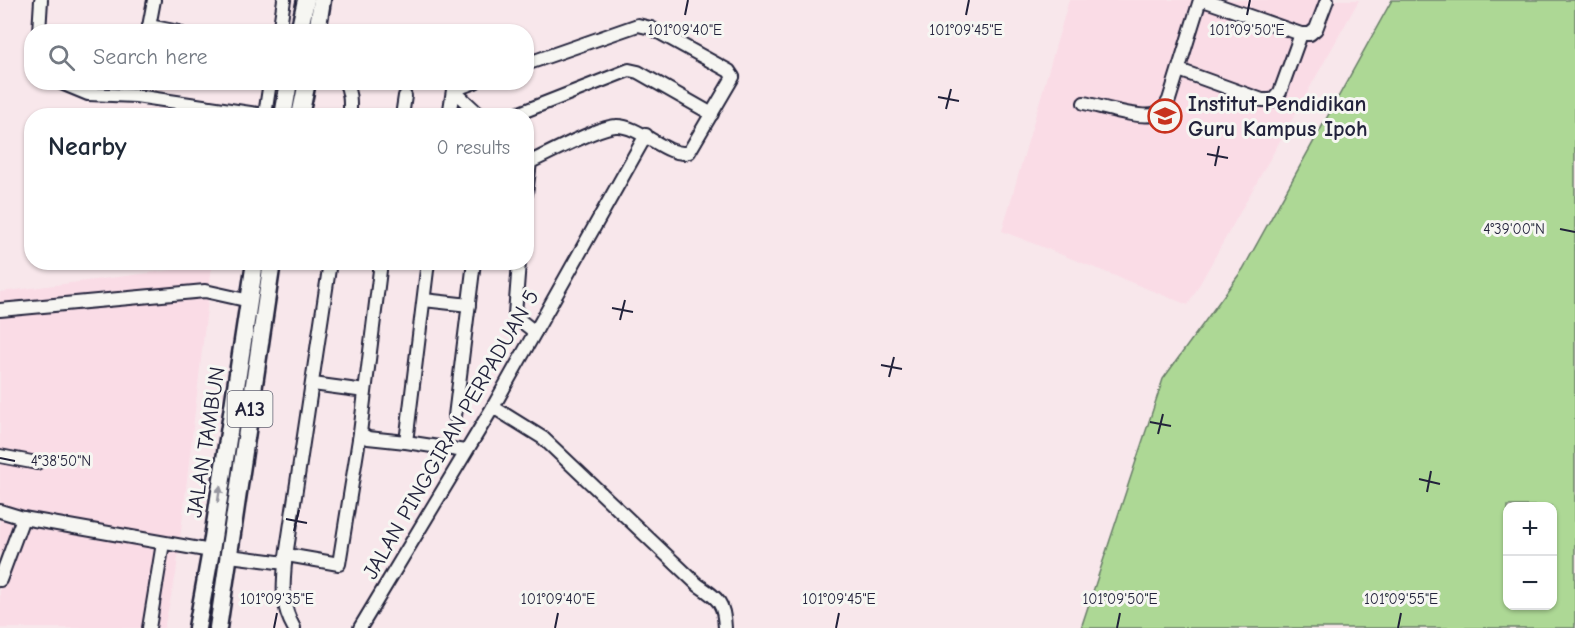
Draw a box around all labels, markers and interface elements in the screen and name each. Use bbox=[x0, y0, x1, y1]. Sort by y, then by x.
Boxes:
text: 101°09'40"E bbox=[648, 21, 722, 39]
text: 101°09'45"E bbox=[929, 21, 1003, 39]
text: 101°09'50"E bbox=[1209, 21, 1285, 39]
search box bbox=[24, 24, 534, 90]
icon: search bbox=[45, 41, 78, 74]
text: Search here bbox=[93, 44, 208, 70]
place label: Institut Pendidikan Guru Kampus Ipoh bbox=[1188, 91, 1368, 142]
school or university icon: Institut Pendidikan Guru Kampus Ipoh bbox=[1147, 98, 1183, 134]
text: Nearby bbox=[48, 132, 127, 162]
text: 0 results bbox=[437, 136, 510, 159]
text: 4°39'00"N bbox=[1483, 220, 1545, 238]
street label: JALAN PINGGIRAN PERPADUAN 5 bbox=[357, 285, 545, 584]
street label: JALAN TAMBUN bbox=[181, 365, 231, 520]
road number: A13 bbox=[228, 391, 272, 427]
text: 4°38'50"N bbox=[31, 452, 91, 470]
one-way arrow bbox=[215, 484, 224, 503]
map controls bbox=[1503, 502, 1557, 610]
button: + bbox=[1503, 502, 1557, 556]
button: − bbox=[1503, 556, 1557, 610]
text: 101°09'35"E bbox=[240, 590, 314, 608]
text: 101°09'40"E bbox=[521, 590, 595, 608]
text: 101°09'45"E bbox=[802, 590, 876, 608]
text: 101°09'50"E bbox=[1082, 590, 1158, 608]
text: 101°09'55"E bbox=[1364, 590, 1438, 608]

